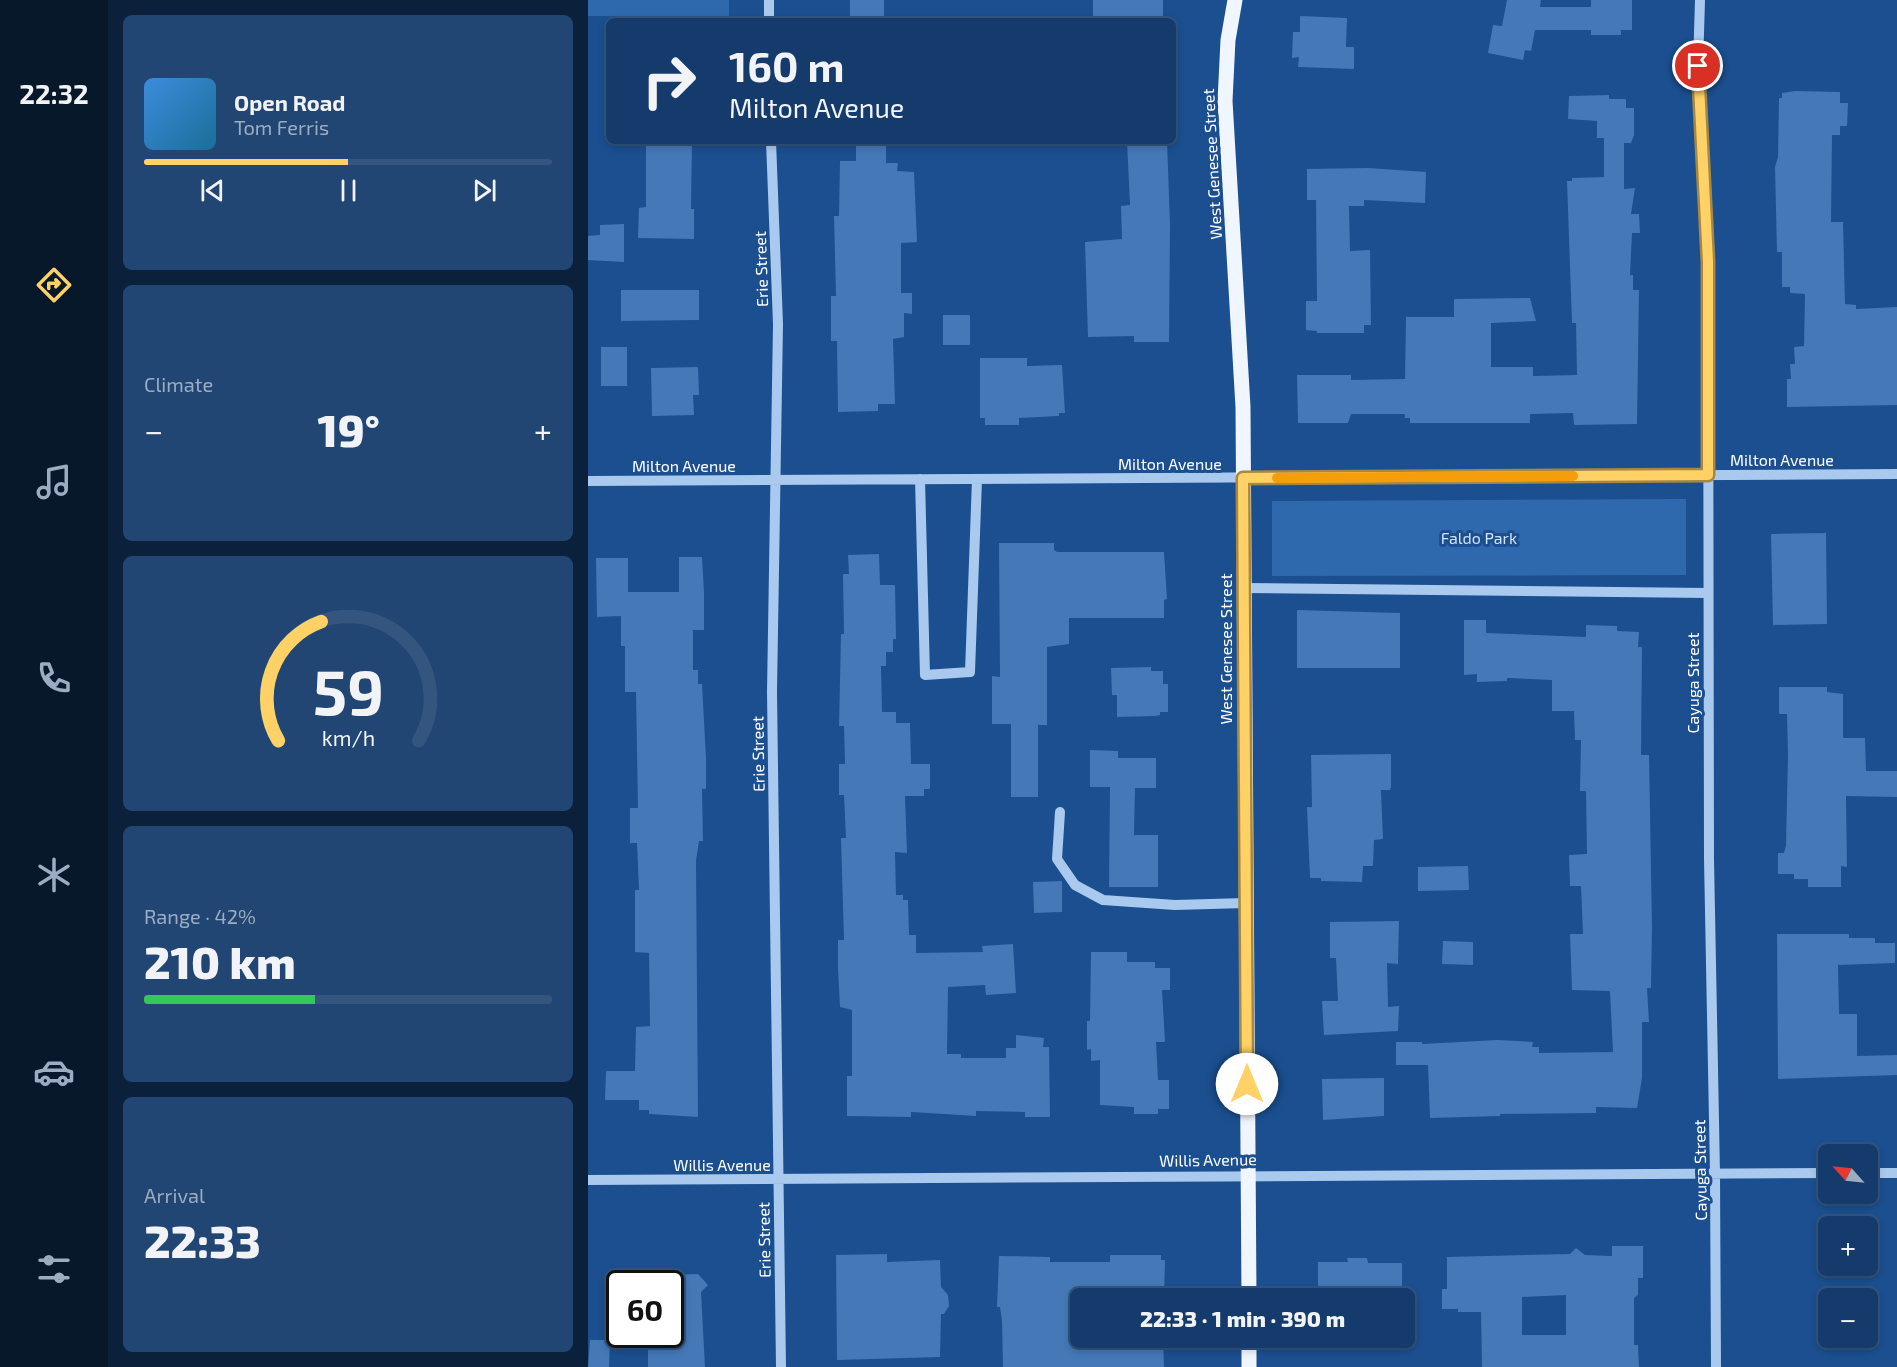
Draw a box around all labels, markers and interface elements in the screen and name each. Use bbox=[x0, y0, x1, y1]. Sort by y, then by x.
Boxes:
text: 160 m bbox=[729, 40, 845, 90]
pin bbox=[1672, 40, 1723, 91]
icon: right bbox=[630, 42, 708, 120]
icon: arrive bbox=[1681, 49, 1714, 82]
text: 22:32 bbox=[19, 77, 89, 109]
street label: West Genesee Street bbox=[1198, 88, 1225, 240]
text: Open Road bbox=[234, 89, 346, 115]
text: Milton Avenue bbox=[729, 91, 904, 123]
text: Tom Ferris bbox=[234, 115, 329, 139]
icon: previous bbox=[196, 174, 229, 207]
icon: pause bbox=[332, 174, 365, 207]
icon: next bbox=[468, 174, 501, 207]
street label: Erie Street bbox=[750, 231, 771, 307]
icon: directions bbox=[33, 264, 75, 306]
text: Climate bbox=[144, 372, 213, 396]
text: 19° bbox=[317, 402, 380, 456]
text: − bbox=[144, 410, 163, 450]
text: + bbox=[534, 410, 552, 450]
street label: Milton Avenue bbox=[1730, 450, 1834, 469]
street label: Milton Avenue bbox=[1118, 454, 1222, 473]
street label: Milton Avenue bbox=[632, 456, 736, 475]
icon: music bbox=[33, 461, 75, 503]
park label: Faldo Park bbox=[1441, 528, 1517, 547]
street label: West Genesee Street bbox=[1216, 573, 1235, 725]
street label: Cayuga Street bbox=[1683, 632, 1702, 734]
text: 59 bbox=[312, 653, 384, 728]
icon: phone bbox=[33, 657, 75, 699]
street label: Erie Street bbox=[747, 716, 768, 792]
text: km/h bbox=[321, 725, 375, 750]
icon: climate bbox=[33, 854, 75, 896]
text: Range · 42% bbox=[144, 904, 256, 928]
text: 210 km bbox=[144, 934, 296, 988]
icon: car bbox=[33, 1051, 75, 1093]
position arrow bbox=[1215, 1052, 1279, 1116]
street label: Cayuga Street bbox=[1689, 1119, 1710, 1221]
north arrow bbox=[1818, 1144, 1878, 1204]
map controls bbox=[1818, 1144, 1878, 1348]
street label: Willis Avenue bbox=[1159, 1149, 1257, 1170]
street label: Willis Avenue bbox=[673, 1155, 771, 1174]
text: Arrival bbox=[144, 1183, 205, 1207]
street label: Erie Street bbox=[753, 1202, 774, 1278]
text: 22:33 bbox=[144, 1213, 261, 1267]
button: + bbox=[1818, 1216, 1878, 1276]
icon: filters bbox=[33, 1248, 75, 1290]
speed limit sign: 60 bbox=[606, 1270, 684, 1348]
button: − bbox=[1818, 1288, 1878, 1348]
text: 22:33 · 1 min · 390 m bbox=[1140, 1305, 1345, 1331]

